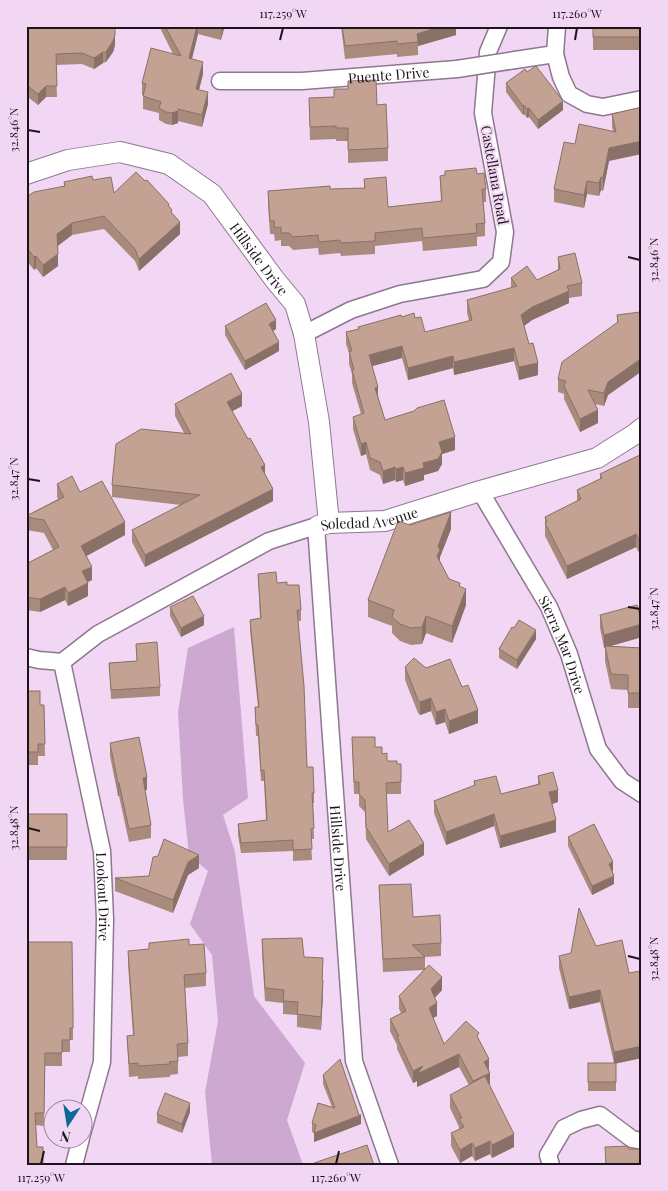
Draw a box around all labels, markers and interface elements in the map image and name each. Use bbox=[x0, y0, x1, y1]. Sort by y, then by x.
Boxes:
text: 117.259°W bbox=[259, 5, 307, 21]
text: 117.260°W bbox=[552, 5, 602, 21]
street label: Puente Drive bbox=[347, 62, 430, 87]
text: 32.846°N bbox=[5, 107, 21, 152]
street label: Castellana Road bbox=[477, 124, 513, 226]
street label: Hillside Drive bbox=[226, 218, 293, 299]
text: 32.846°N bbox=[645, 237, 661, 282]
text: 32.847°N bbox=[5, 457, 21, 501]
street label: Soledad Avenue bbox=[318, 502, 420, 534]
text: 32.847°N bbox=[645, 587, 661, 631]
street label: Sierra Mar Drive bbox=[535, 592, 590, 696]
text: 32.848°N bbox=[5, 805, 21, 851]
street label: Hillside Drive bbox=[326, 805, 351, 892]
street label: Lookout Drive bbox=[93, 852, 115, 942]
text: 32.848°N bbox=[645, 936, 661, 982]
north arrow bbox=[42, 1098, 92, 1148]
text: N bbox=[58, 1127, 72, 1148]
text: 117.259°W bbox=[17, 1169, 65, 1185]
text: 117.260°W bbox=[311, 1169, 361, 1185]

